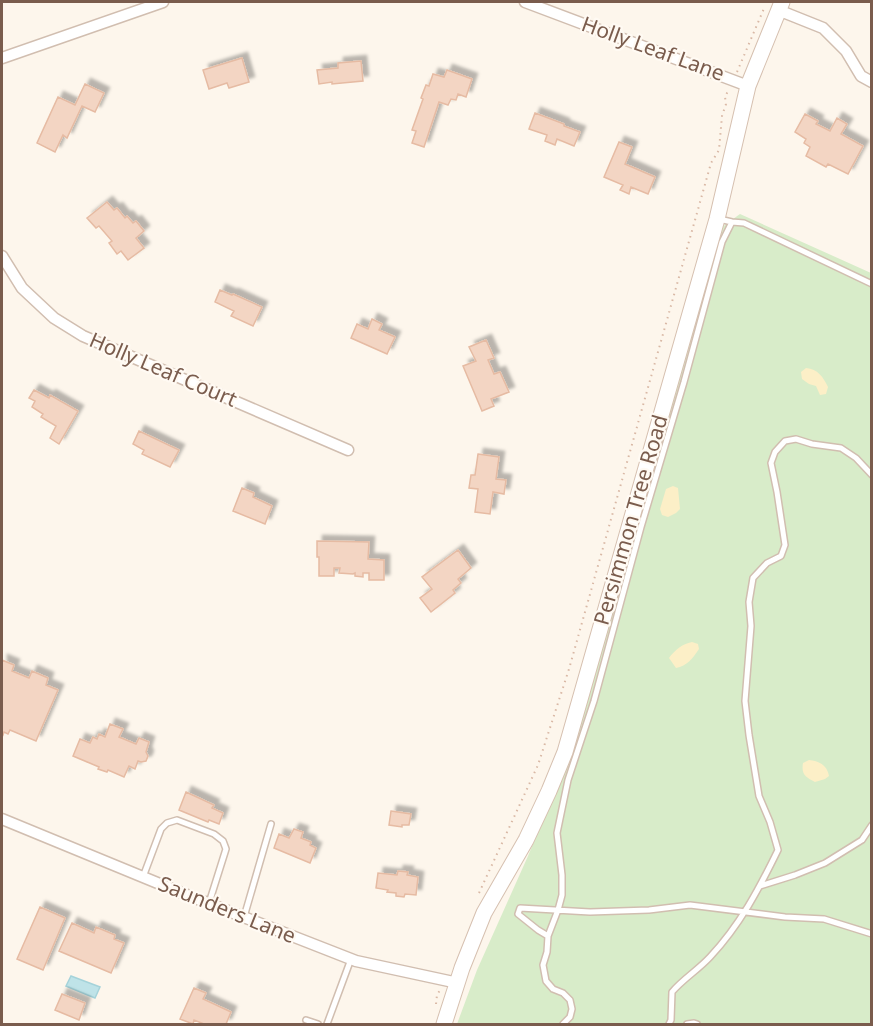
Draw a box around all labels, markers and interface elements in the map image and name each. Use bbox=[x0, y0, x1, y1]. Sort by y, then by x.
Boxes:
street label: Holly Leaf Lane bbox=[578, 9, 729, 87]
street label: Holly Leaf Court bbox=[85, 325, 242, 413]
street label: Persimmon Tree Road bbox=[587, 411, 673, 628]
street label: Saunders Lane bbox=[155, 869, 300, 949]

